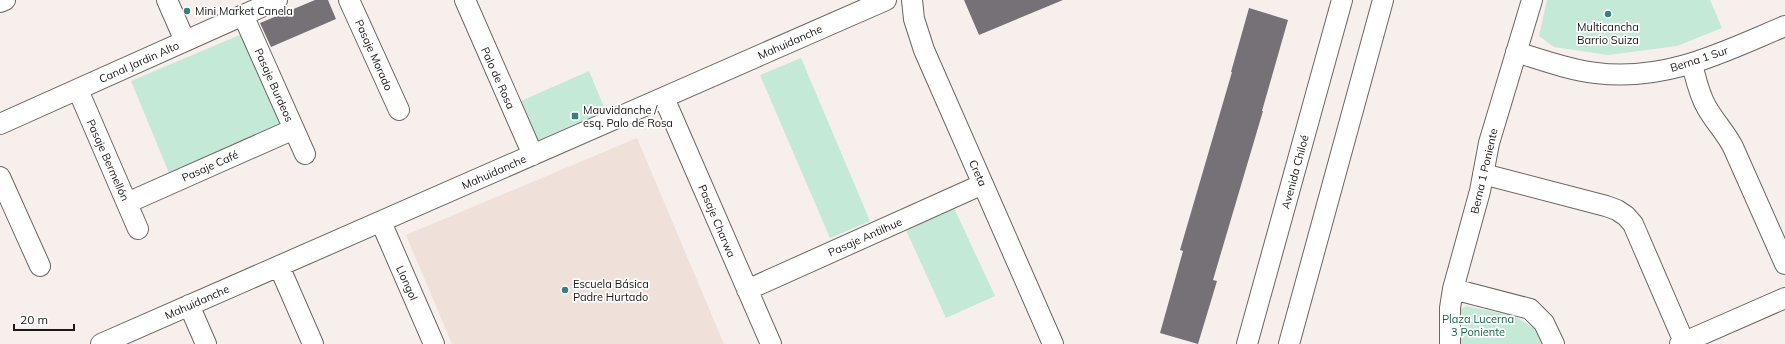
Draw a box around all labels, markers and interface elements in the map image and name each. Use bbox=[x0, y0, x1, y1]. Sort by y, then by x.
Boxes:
place label: Mini Market Canela bbox=[195, 4, 293, 18]
marker: Mini Market Canela bbox=[182, 6, 192, 16]
marker: Multicancha Barrio Suiza bbox=[1603, 9, 1613, 19]
street label: Pasaje Morado bbox=[352, 17, 396, 93]
place label: Multicancha Barrio Suiza bbox=[1577, 20, 1639, 47]
street label: Mahuidanche bbox=[756, 22, 824, 62]
street label: Canal Jardin Alto bbox=[97, 38, 181, 86]
street label: Berna 1 Sur bbox=[1668, 43, 1730, 75]
street label: Palo de Rosa bbox=[478, 45, 518, 111]
street label: Pasaje Burdeos bbox=[252, 46, 296, 124]
place label: Mauvidanche / esq. Palo de Rosa bbox=[583, 103, 673, 130]
marker: Mauvidanche / esq. Palo de Rosa bbox=[570, 111, 580, 121]
street label: Pasaje Bermellón bbox=[84, 117, 132, 203]
street label: Berna 1 Poniente bbox=[1467, 127, 1501, 215]
street label: Avenida Chiloé bbox=[1278, 133, 1312, 211]
street label: Pasaje Café bbox=[180, 147, 240, 185]
street label: Mahuidanche bbox=[460, 152, 528, 192]
street label: Creta bbox=[966, 157, 990, 189]
street label: Pasaje Charwa bbox=[695, 182, 739, 260]
street label: Pasaje Antilhue bbox=[826, 214, 904, 260]
street label: Llongol bbox=[393, 263, 421, 303]
place label: Escuela Básica Padre Hurtado bbox=[573, 277, 649, 304]
street label: Mahuidanche bbox=[163, 282, 231, 322]
marker: Escuela Básica Padre Hurtado bbox=[560, 285, 570, 295]
scale bar bbox=[14, 306, 74, 332]
text: 20 m bbox=[20, 312, 48, 327]
park label: Plaza Lucerna 3 Poniente bbox=[1442, 312, 1514, 339]

